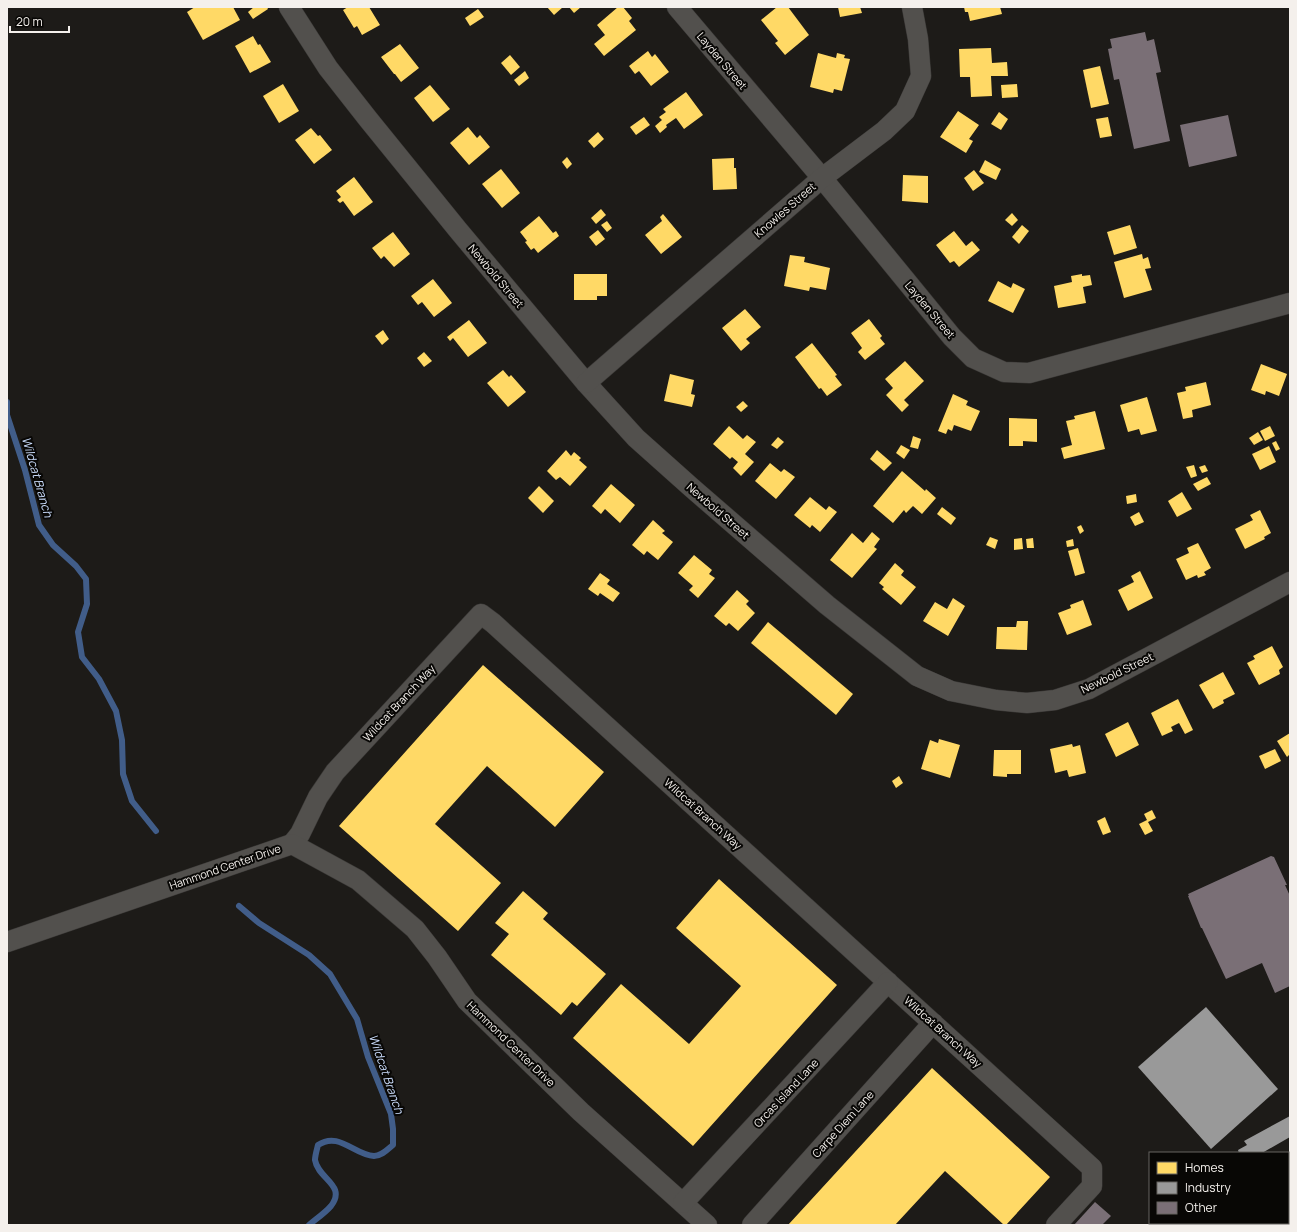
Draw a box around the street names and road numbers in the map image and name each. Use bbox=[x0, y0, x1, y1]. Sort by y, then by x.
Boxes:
street label: Layden Street bbox=[694, 29, 751, 93]
street label: Knowles Street bbox=[751, 179, 819, 241]
street label: Newbold Street bbox=[465, 241, 527, 311]
street label: Layden Street bbox=[902, 278, 959, 342]
street label: Newbold Street bbox=[684, 479, 753, 542]
street label: Newbold Street bbox=[1078, 649, 1155, 697]
street label: Wildcat Branch Way bbox=[359, 661, 438, 744]
street label: Wildcat Branch Way bbox=[661, 775, 746, 853]
street label: Hammond Center Drive bbox=[167, 840, 283, 893]
street label: Wildcat Branch Way bbox=[901, 993, 986, 1071]
street label: Hammond Center Drive bbox=[464, 998, 559, 1090]
street label: Orcas Island Lane bbox=[750, 1055, 822, 1130]
street label: Carpe Diem Lane bbox=[808, 1086, 877, 1160]

